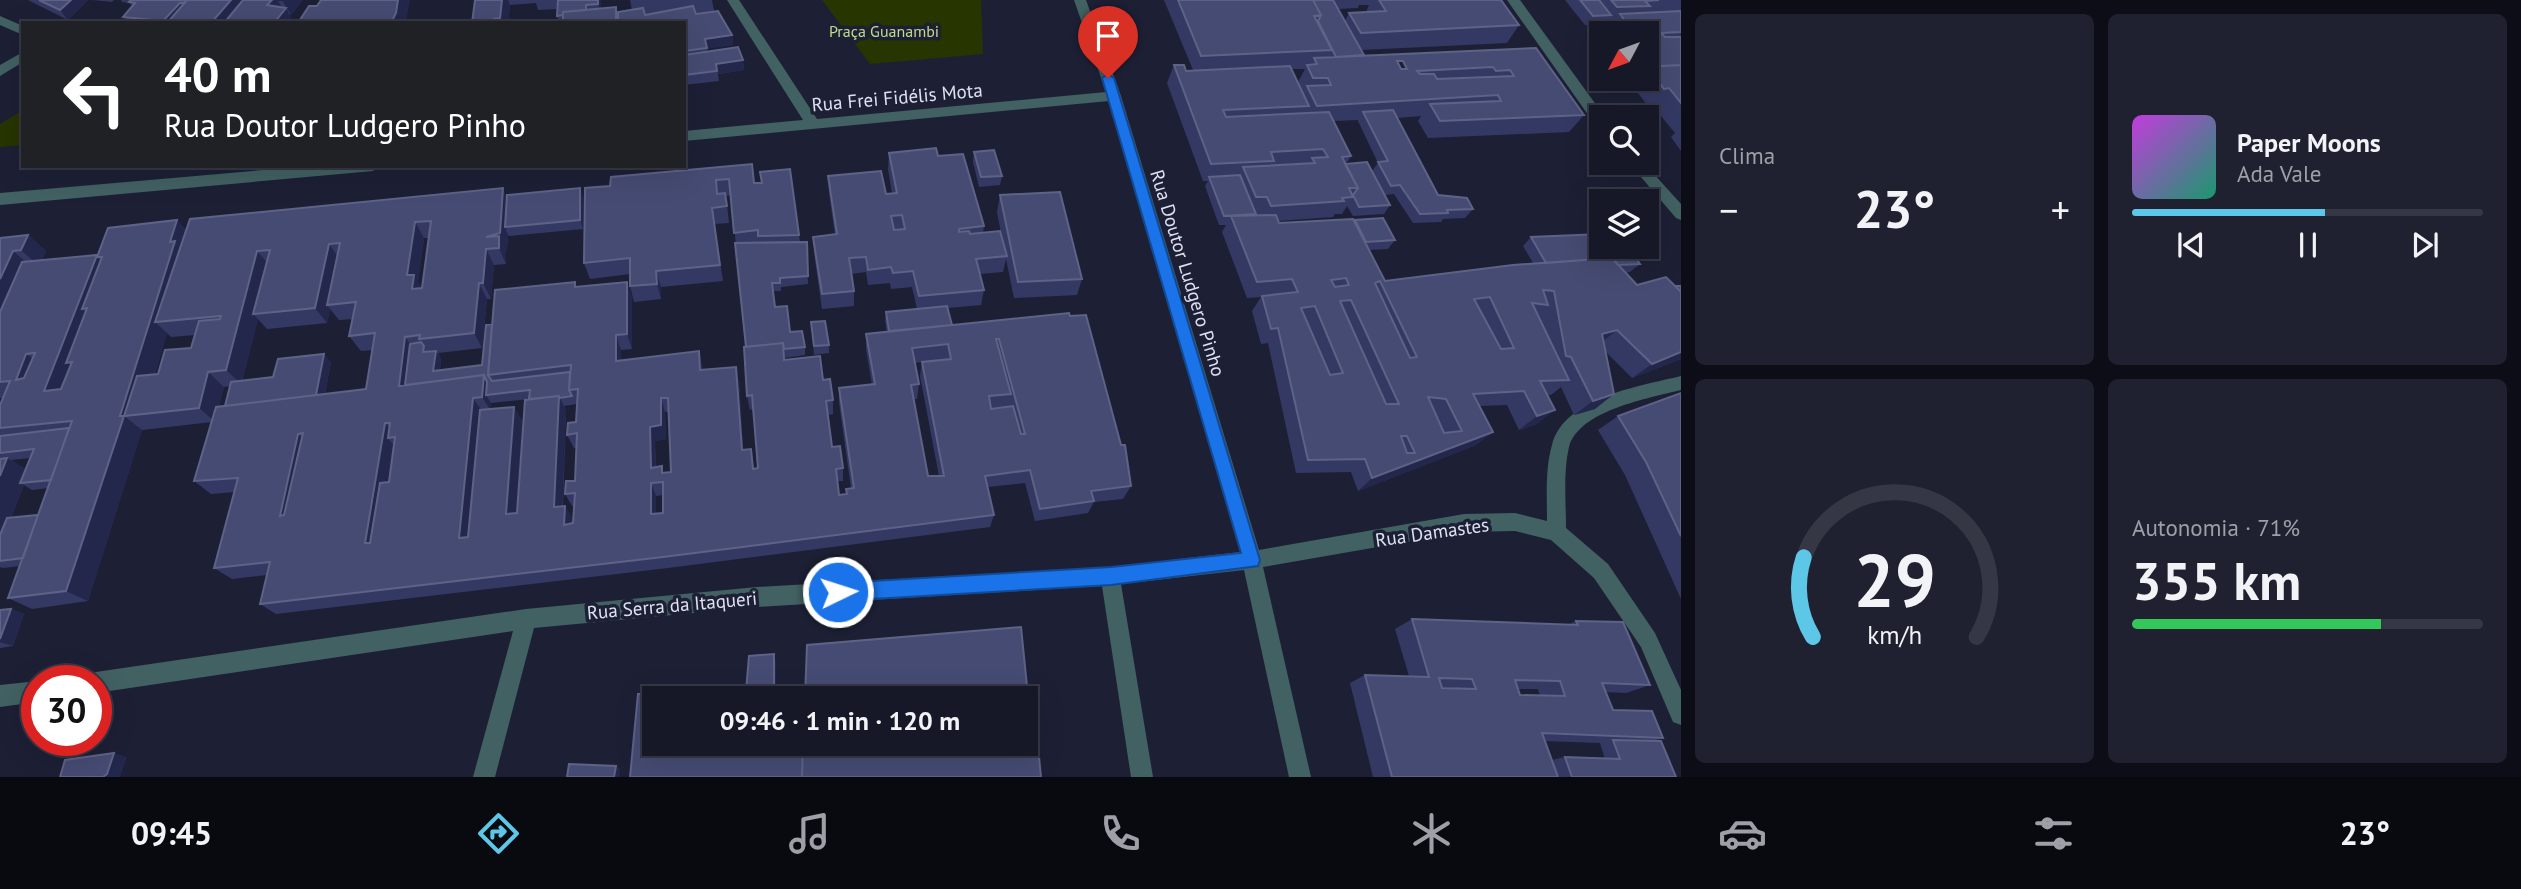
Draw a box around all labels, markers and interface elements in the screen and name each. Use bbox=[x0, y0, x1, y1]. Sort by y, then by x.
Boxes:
pin bbox=[1078, 6, 1138, 78]
icon: arrive bbox=[1089, 17, 1127, 55]
park label: Praça Guanambi bbox=[829, 21, 939, 41]
north arrow bbox=[1589, 21, 1659, 91]
map controls bbox=[1589, 21, 1659, 259]
text: 40 m bbox=[164, 42, 271, 106]
icon: left bbox=[49, 49, 140, 140]
street label: Rua Frei Fidélis Mota bbox=[811, 78, 983, 116]
text: Rua Doutor Ludgero Pinho bbox=[164, 104, 526, 146]
button: search bbox=[1589, 105, 1659, 175]
text: Paper Moons bbox=[2237, 126, 2381, 159]
text: Clima bbox=[1719, 141, 1775, 170]
text: Ada Vale bbox=[2237, 159, 2321, 188]
street label: Rua Doutor Ludgero Pinho bbox=[1145, 167, 1231, 379]
text: 23° bbox=[1854, 175, 1935, 242]
text: − bbox=[1719, 185, 1738, 234]
text: + bbox=[2051, 185, 2070, 234]
button: layers bbox=[1589, 189, 1659, 259]
icon: previous bbox=[2172, 226, 2210, 264]
icon: pause bbox=[2289, 226, 2327, 264]
icon: next bbox=[2406, 226, 2444, 264]
street label: Rua Damastes bbox=[1374, 512, 1490, 552]
text: Autonomia · 71% bbox=[2132, 513, 2300, 542]
text: 29 bbox=[1853, 533, 1936, 627]
text: 355 km bbox=[2132, 547, 2301, 614]
position arrow bbox=[801, 555, 875, 629]
street label: Rua Serra da Itaqueri bbox=[586, 586, 758, 624]
text: km/h bbox=[1867, 619, 1922, 651]
speed limit sign: 30 bbox=[21, 665, 112, 756]
text: 09:46 · 1 min · 120 m bbox=[720, 704, 960, 737]
icon: directions bbox=[474, 809, 523, 858]
icon: music bbox=[785, 809, 834, 858]
icon: phone bbox=[1096, 809, 1145, 858]
icon: climate bbox=[1407, 809, 1456, 858]
icon: car bbox=[1718, 809, 1767, 858]
icon: filters bbox=[2029, 809, 2078, 858]
text: 09:45 bbox=[131, 812, 212, 854]
text: 23° bbox=[2340, 812, 2390, 854]

